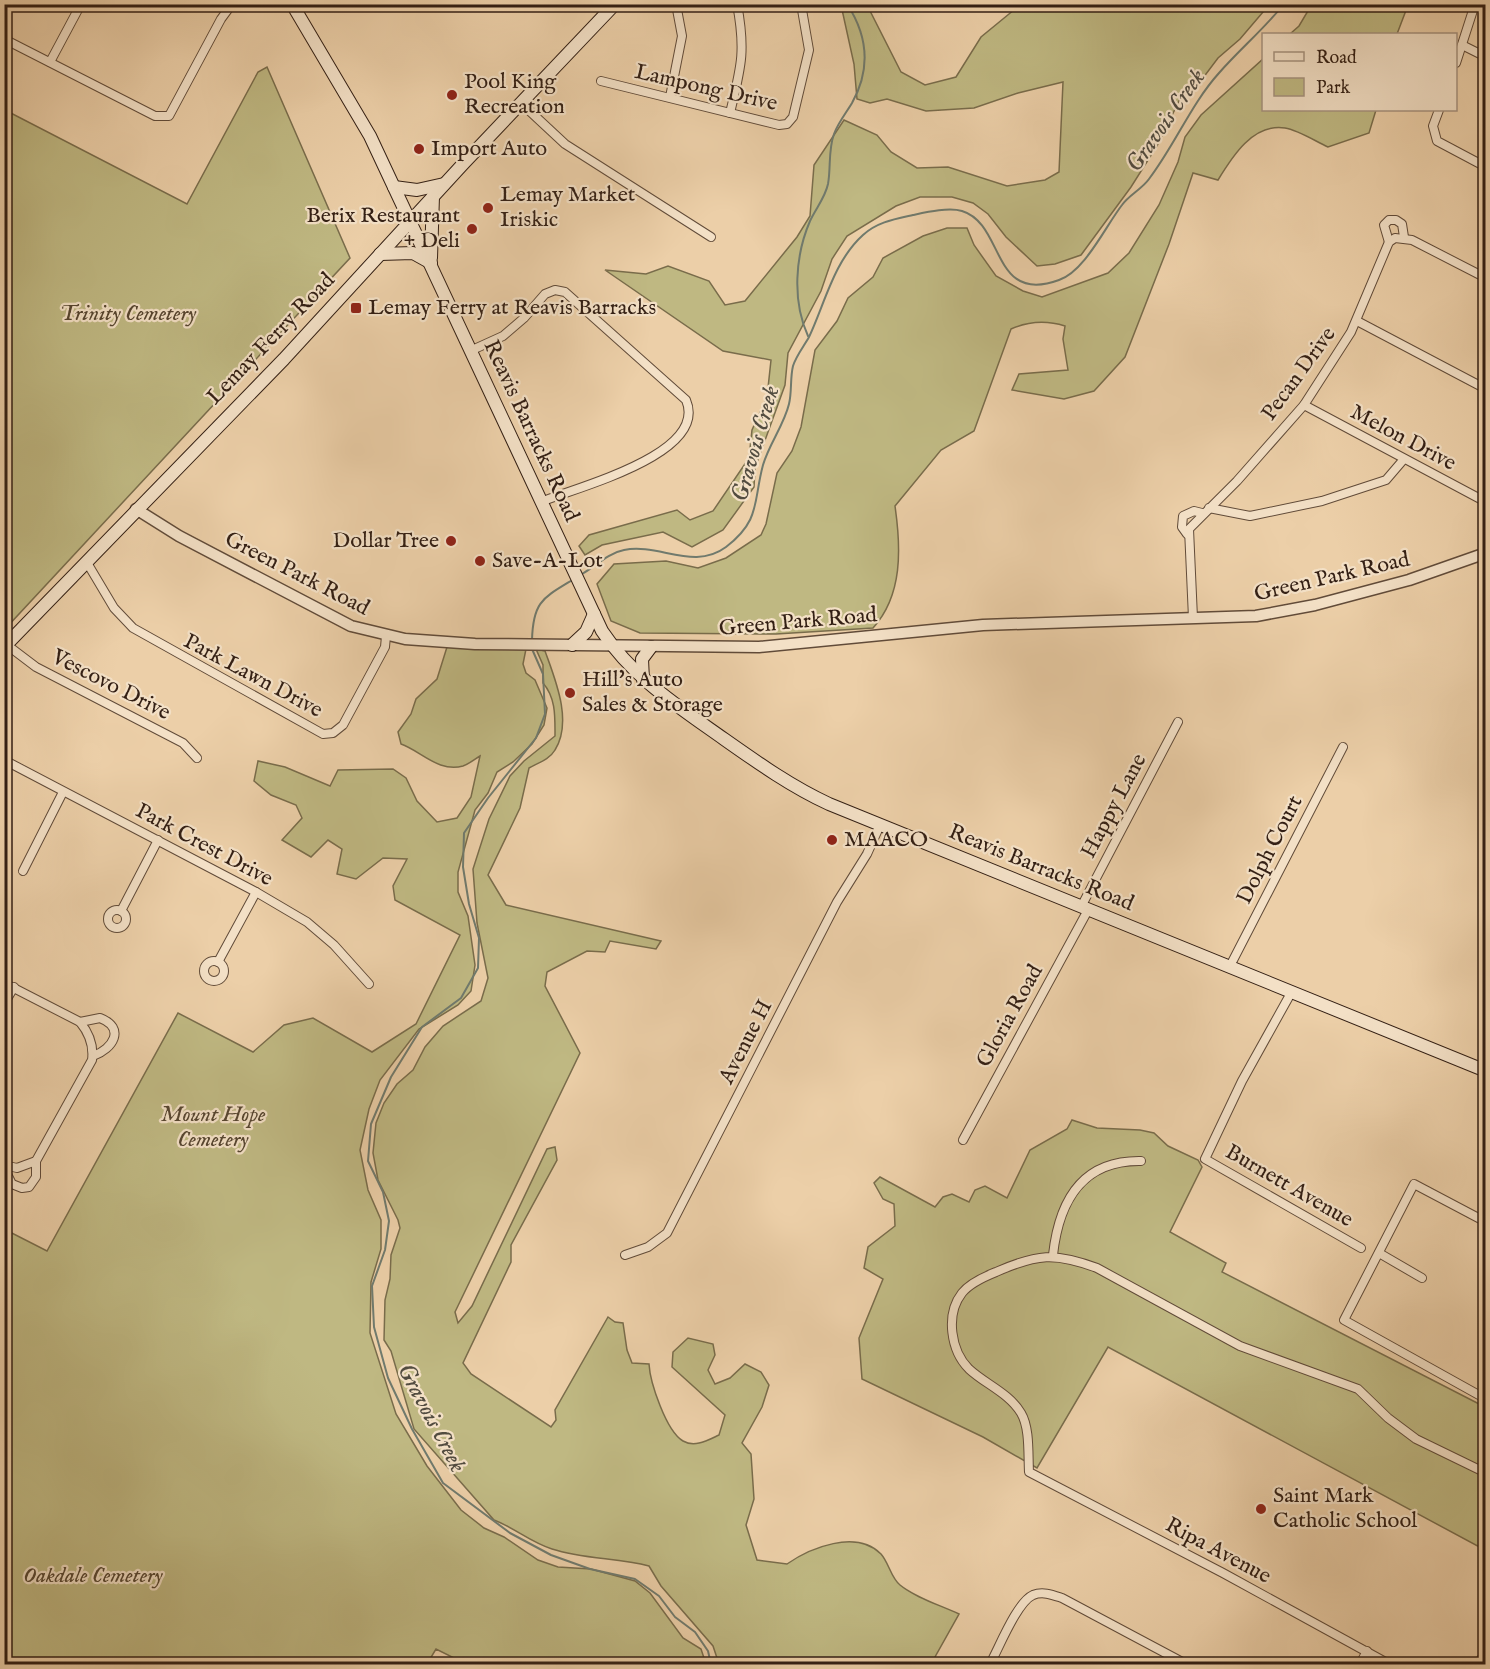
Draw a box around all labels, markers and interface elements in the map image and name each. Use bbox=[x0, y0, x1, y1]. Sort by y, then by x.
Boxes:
legend bbox=[1262, 33, 1457, 111]
text: Road bbox=[1316, 47, 1357, 70]
street label: Lampong Drive bbox=[632, 58, 780, 118]
water label: Gravois Creek bbox=[1119, 63, 1213, 179]
place label: Pool King Recreation bbox=[464, 68, 565, 121]
text: Park bbox=[1316, 77, 1351, 100]
marker: Pool King Recreation bbox=[445, 88, 459, 102]
place label: Import Auto bbox=[431, 135, 547, 163]
marker: Import Auto bbox=[412, 142, 426, 156]
place label: Lemay Market Iriskic bbox=[500, 181, 636, 234]
marker: Lemay Market Iriskic bbox=[481, 201, 495, 215]
place label: Berix Restaurant + Deli bbox=[306, 202, 460, 255]
marker: Berix Restaurant + Deli bbox=[465, 222, 479, 236]
street label: Lemay Ferry Road bbox=[201, 267, 341, 411]
place label: Lemay Ferry at Reavis Barracks bbox=[368, 294, 656, 322]
park label: Trinity Cemetery bbox=[60, 300, 197, 328]
marker: Lemay Ferry at Reavis Barracks bbox=[349, 301, 363, 315]
street label: Pecan Drive bbox=[1256, 322, 1342, 426]
street label: Reavis Barracks Road bbox=[477, 336, 586, 527]
water label: Gravois Creek bbox=[725, 382, 787, 506]
street label: Melon Drive bbox=[1345, 398, 1461, 478]
street label: Green Park Road bbox=[220, 526, 374, 623]
place label: Dollar Tree bbox=[333, 527, 439, 555]
marker: Dollar Tree bbox=[444, 534, 458, 548]
street label: Green Park Road bbox=[1252, 545, 1413, 608]
place label: Save-A-Lot bbox=[492, 547, 603, 575]
marker: Save-A-Lot bbox=[473, 554, 487, 568]
street label: Green Park Road bbox=[718, 601, 879, 643]
street label: Park Lawn Drive bbox=[179, 628, 327, 724]
street label: Vescovo Drive bbox=[46, 643, 175, 727]
place label: Hill's Auto Sales & Storage bbox=[582, 666, 723, 719]
marker: Hill's Auto Sales & Storage bbox=[563, 686, 577, 700]
street label: Happy Lane bbox=[1075, 749, 1153, 863]
street label: Dolph Court bbox=[1231, 791, 1310, 909]
street label: Park Crest Drive bbox=[130, 797, 278, 893]
street label: Reavis Barracks Road bbox=[944, 818, 1138, 918]
place label: MAACO bbox=[844, 826, 928, 854]
marker: MAACO bbox=[825, 833, 839, 847]
street label: Gloria Road bbox=[970, 959, 1050, 1072]
street label: Avenue H bbox=[712, 995, 779, 1090]
park label: Mount Hope Cemetery bbox=[161, 1101, 266, 1154]
street label: Burnett Avenue bbox=[1220, 1138, 1358, 1234]
water label: Gravois Creek bbox=[389, 1358, 473, 1478]
place label: Saint Mark Catholic School bbox=[1273, 1482, 1417, 1535]
marker: Saint Mark Catholic School bbox=[1254, 1502, 1268, 1516]
street label: Ripa Avenue bbox=[1160, 1511, 1276, 1591]
park label: Oakdale Cemetery bbox=[23, 1562, 164, 1590]

